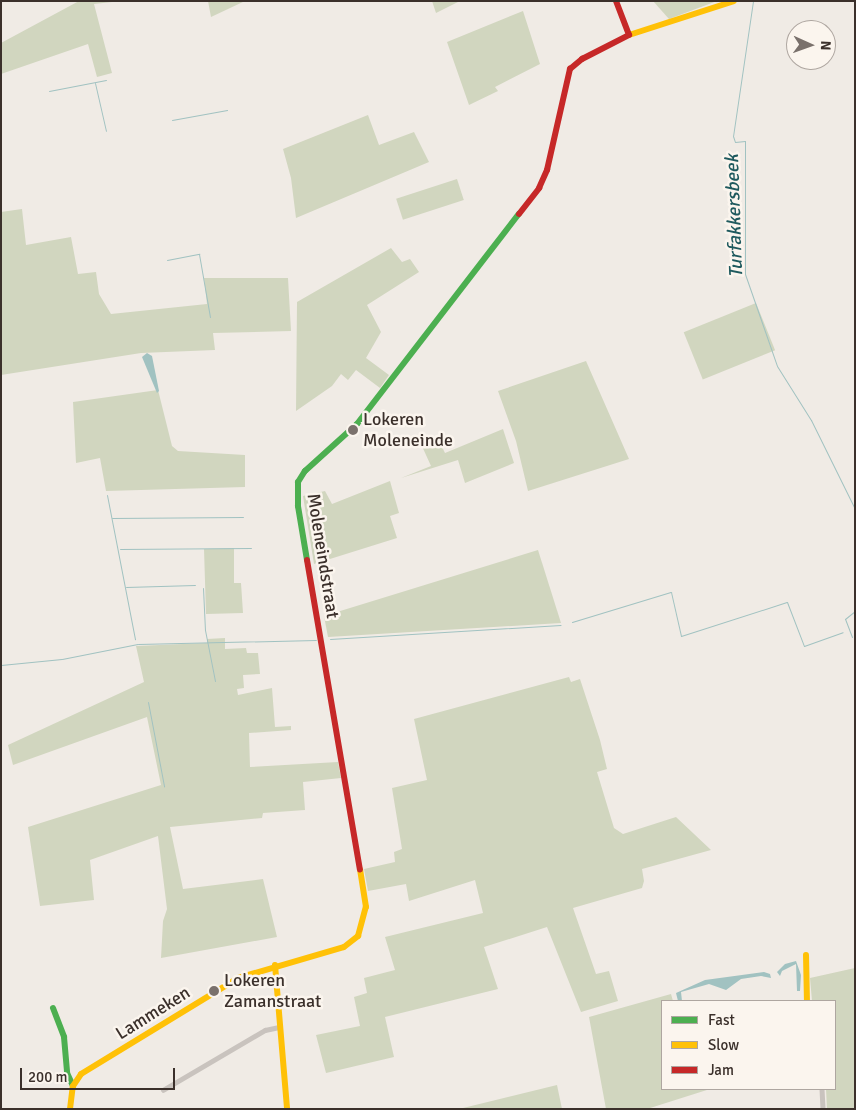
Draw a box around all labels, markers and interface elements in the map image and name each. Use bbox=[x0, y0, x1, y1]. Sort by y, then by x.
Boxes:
north arrow bbox=[786, 20, 836, 70]
text: N bbox=[817, 40, 834, 51]
water label: Turfakkersbeek bbox=[721, 154, 749, 278]
place label: Lokeren Moleneinde bbox=[363, 409, 453, 452]
marker: Lokeren Moleneinde bbox=[347, 424, 359, 436]
street label: Moleneindstraat bbox=[302, 492, 344, 620]
place label: Lokeren Zamanstraat bbox=[224, 970, 321, 1012]
street label: Lammeken bbox=[112, 982, 194, 1044]
marker: Lokeren Zamanstraat bbox=[208, 985, 220, 997]
legend bbox=[661, 1000, 836, 1090]
text: Fast bbox=[708, 1011, 735, 1029]
text: Slow bbox=[708, 1036, 739, 1054]
scale bar bbox=[22, 1058, 178, 1090]
text: Jam bbox=[708, 1061, 734, 1079]
text: 200 m bbox=[28, 1068, 68, 1086]

